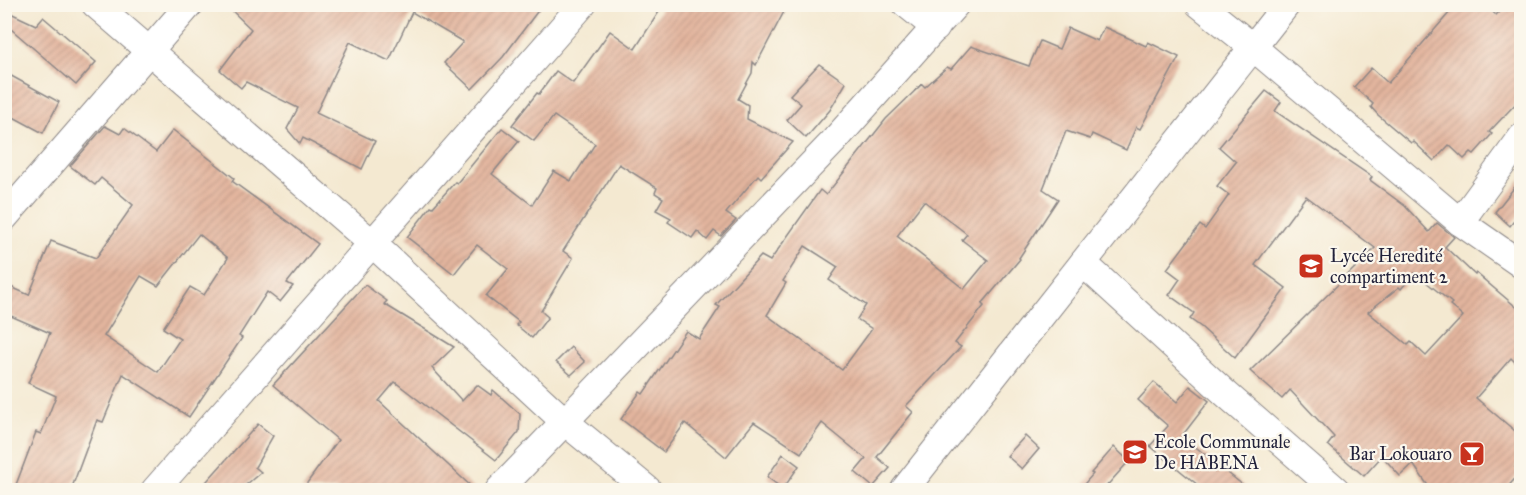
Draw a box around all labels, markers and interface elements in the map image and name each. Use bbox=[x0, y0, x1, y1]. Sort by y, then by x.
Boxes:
place label: Lycée Heredité compartiment 2 bbox=[1330, 245, 1448, 288]
school or university icon: Lycée Heredité compartiment 2 bbox=[1296, 251, 1326, 281]
place label: Ecole Communale De HABENA bbox=[1154, 431, 1291, 474]
school or university icon: Ecole Communale De HABENA bbox=[1120, 437, 1150, 467]
bar icon: Bar Lokouaro bbox=[1457, 439, 1487, 469]
place label: Bar Lokouaro bbox=[1349, 443, 1452, 465]

